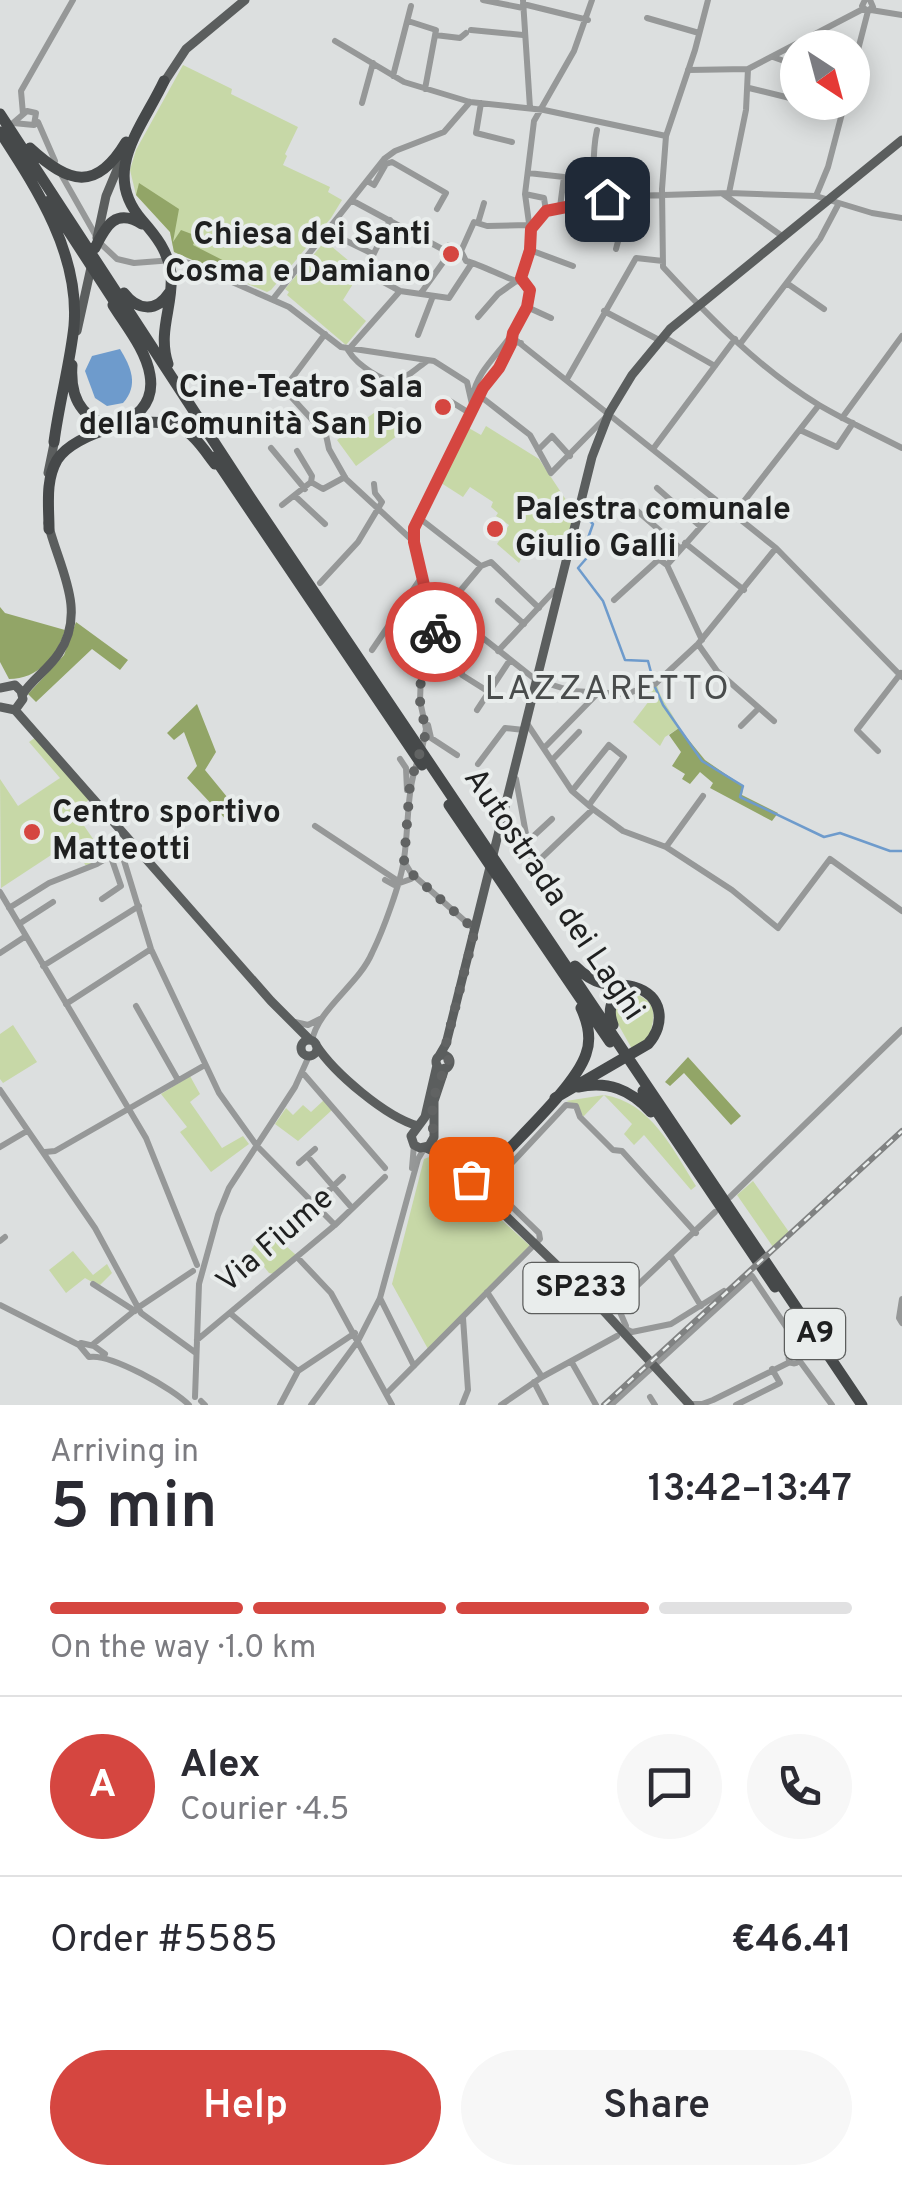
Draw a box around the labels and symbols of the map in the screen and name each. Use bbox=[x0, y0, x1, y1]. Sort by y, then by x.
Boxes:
north arrow bbox=[780, 30, 870, 120]
pin bbox=[565, 157, 650, 242]
place label: Chiesa dei Santi Cosma e Damiano bbox=[165, 216, 431, 293]
marker: Chiesa dei Santi Cosma e Damiano bbox=[440, 243, 462, 265]
place label: Cine-Teatro Sala della Comunità San Pio bbox=[79, 369, 423, 446]
marker: Cine-Teatro Sala della Comunità San Pio bbox=[432, 396, 454, 418]
place label: Palestra comunale Giulio Galli bbox=[515, 491, 791, 568]
marker: Palestra comunale Giulio Galli bbox=[484, 518, 506, 540]
courier bbox=[385, 582, 485, 682]
district label: LAZZARETTO bbox=[485, 668, 731, 712]
street label: Autostrada dei Laghi bbox=[454, 761, 652, 1029]
place label: Centro sportivo Matteotti bbox=[52, 794, 281, 871]
marker: Centro sportivo Matteotti bbox=[21, 821, 43, 843]
pin bbox=[429, 1137, 514, 1222]
street label: Via Fiume bbox=[209, 1179, 343, 1303]
road number: SP233 bbox=[524, 1263, 638, 1313]
road number: A9 bbox=[785, 1309, 845, 1359]

